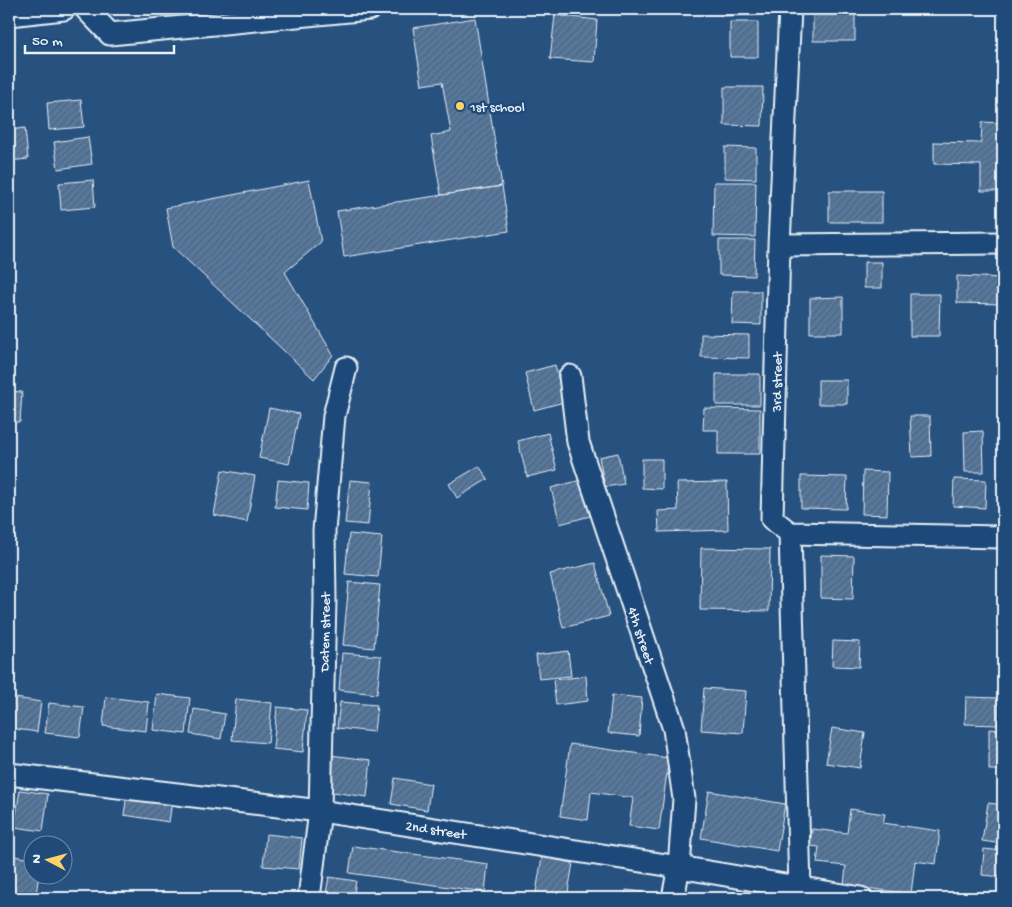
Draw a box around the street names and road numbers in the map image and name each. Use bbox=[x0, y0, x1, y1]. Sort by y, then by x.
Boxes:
street label: 3rd street bbox=[769, 351, 788, 413]
street label: Datem street bbox=[317, 591, 336, 673]
street label: 4th street bbox=[622, 605, 657, 668]
street label: 2nd street bbox=[404, 818, 468, 845]

